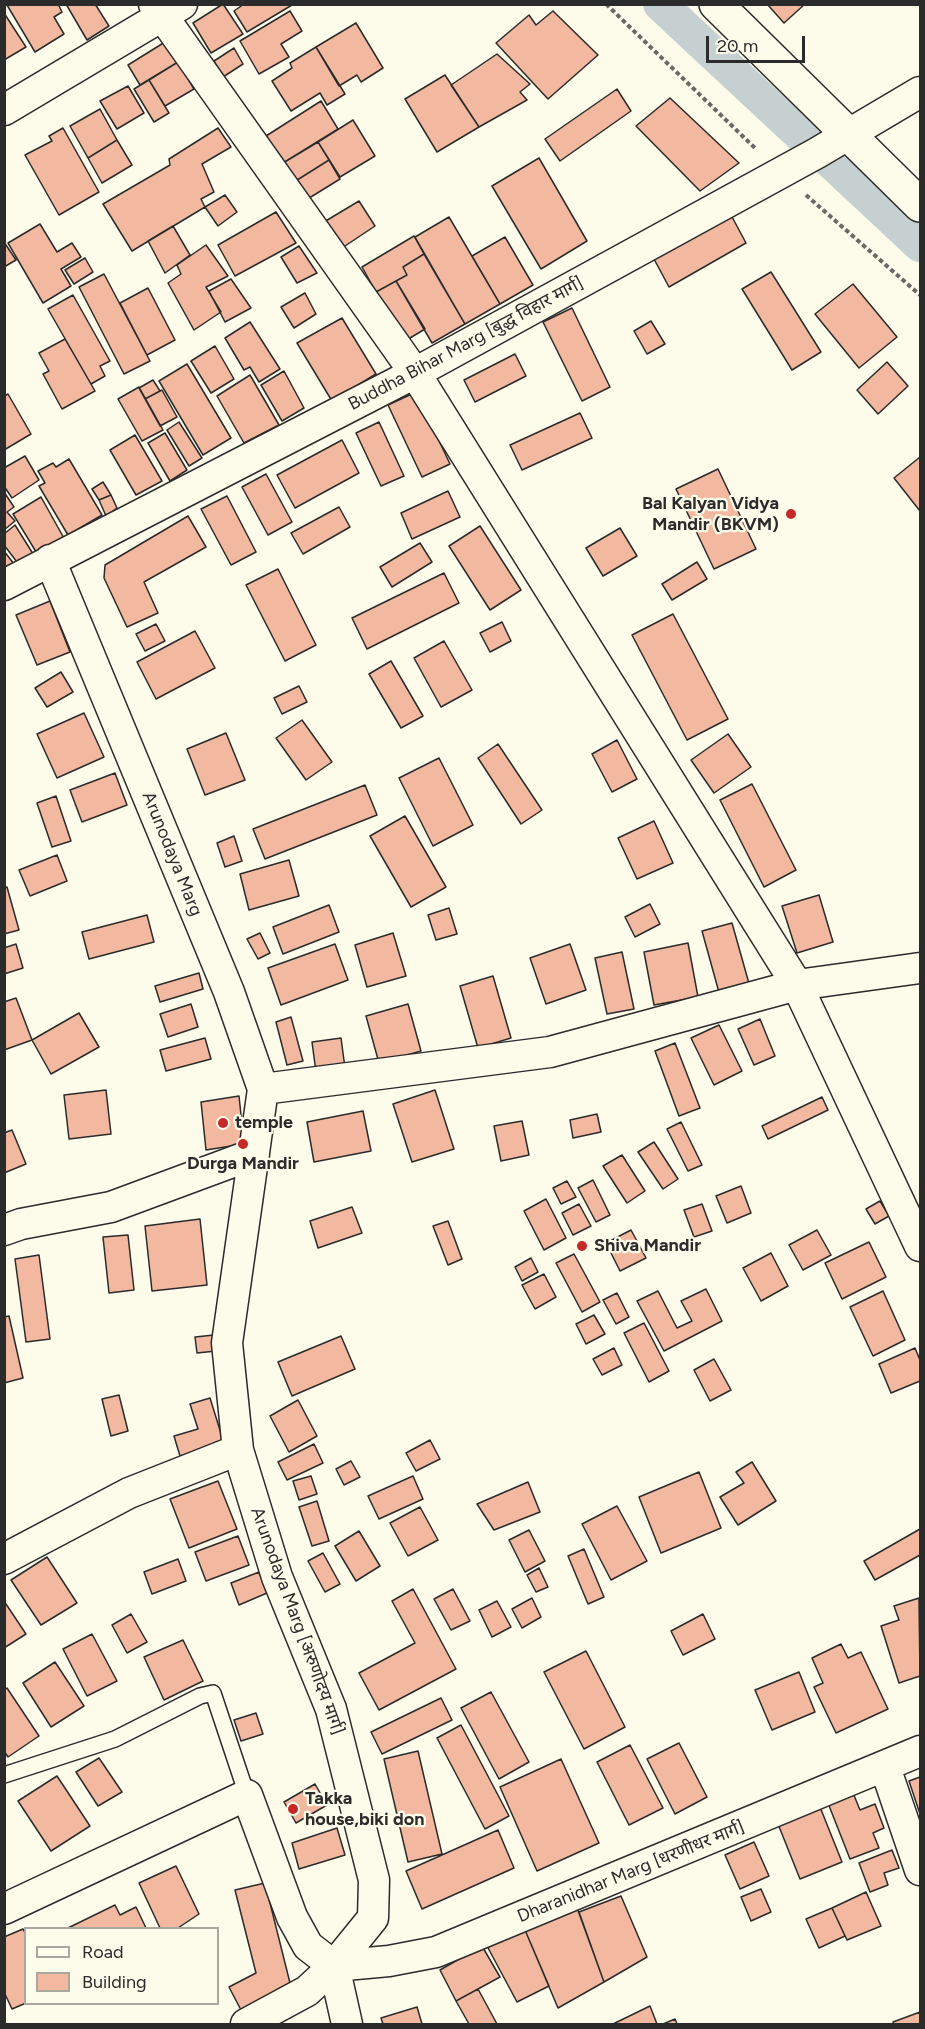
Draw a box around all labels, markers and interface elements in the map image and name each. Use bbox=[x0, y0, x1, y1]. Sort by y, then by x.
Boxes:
scale bar bbox=[709, 24, 808, 62]
text: 20 m bbox=[717, 35, 758, 57]
street label: Buddha Bihar Marg [बुद्ध विहार मार्ग] bbox=[345, 273, 587, 415]
place label: Bal Kalyan Vidya Mandir (BKVM) bbox=[642, 493, 779, 536]
marker: Bal Kalyan Vidya Mandir (BKVM) bbox=[784, 507, 798, 521]
street label: Arunodaya Marg bbox=[137, 789, 207, 919]
place label: temple bbox=[235, 1112, 293, 1134]
marker: temple bbox=[216, 1116, 230, 1130]
marker: Durga Mandir bbox=[236, 1137, 250, 1151]
place label: Durga Mandir bbox=[187, 1153, 299, 1175]
place label: Shiva Mandir bbox=[594, 1235, 701, 1257]
marker: Shiva Mandir bbox=[575, 1239, 589, 1253]
street label: Arunodaya Marg [अरुणोदय मार्ग] bbox=[246, 1504, 348, 1738]
place label: Takka house,biki don bbox=[305, 1788, 424, 1830]
marker: Takka house,biki don bbox=[286, 1802, 300, 1816]
street label: Dharanidhar Marg [धरणीधर मार्ग] bbox=[514, 1816, 748, 1928]
legend bbox=[24, 1927, 219, 2005]
text: Road bbox=[82, 1941, 123, 1963]
text: Building bbox=[82, 1971, 147, 1993]

